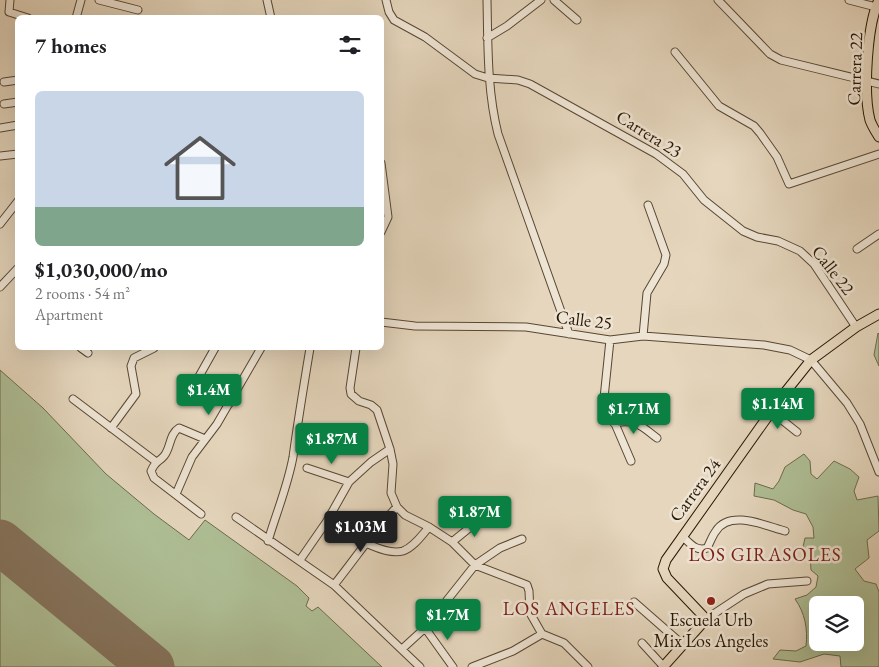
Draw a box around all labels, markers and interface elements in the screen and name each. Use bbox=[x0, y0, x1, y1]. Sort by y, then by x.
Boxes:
icon: filters bbox=[336, 31, 364, 59]
text: 7 homes bbox=[35, 32, 107, 59]
street label: Carrera 22 bbox=[842, 32, 867, 106]
street label: Carrera 23 bbox=[612, 104, 686, 163]
icon: home bbox=[155, 123, 245, 213]
street label: Calle 22 bbox=[807, 240, 860, 299]
text: $1,030,000/mo bbox=[35, 256, 168, 283]
text: 2 rooms · 54 m² bbox=[35, 283, 130, 304]
text: Apartment bbox=[35, 304, 103, 325]
street label: Calle 25 bbox=[555, 305, 614, 334]
pin: $1.4M bbox=[174, 374, 244, 416]
text: $1.4M bbox=[188, 379, 230, 400]
pin: $1.14M bbox=[737, 388, 819, 430]
pin: $1.71M bbox=[593, 392, 675, 435]
text: $1.14M bbox=[752, 393, 804, 414]
text: $1.71M bbox=[608, 398, 660, 419]
pin: $1.87M bbox=[291, 422, 373, 465]
text: $1.87M bbox=[306, 428, 358, 449]
street label: Carrera 24 bbox=[664, 453, 726, 526]
pin: $1.87M bbox=[434, 496, 516, 538]
text: $1.87M bbox=[449, 501, 501, 522]
pin: $1.03M bbox=[320, 510, 402, 553]
text: $1.03M bbox=[335, 516, 387, 537]
district label: LOS GIRASOLES bbox=[689, 542, 841, 567]
marker: Escuela Urb Mix Los Angeles bbox=[705, 595, 717, 607]
district label: LOS ANGELES bbox=[503, 596, 635, 621]
map controls bbox=[809, 596, 864, 651]
button: layers bbox=[809, 596, 864, 651]
pin: $1.7M bbox=[413, 598, 483, 641]
text: $1.7M bbox=[427, 604, 469, 625]
place label: Escuela Urb Mix Los Angeles bbox=[654, 608, 769, 652]

